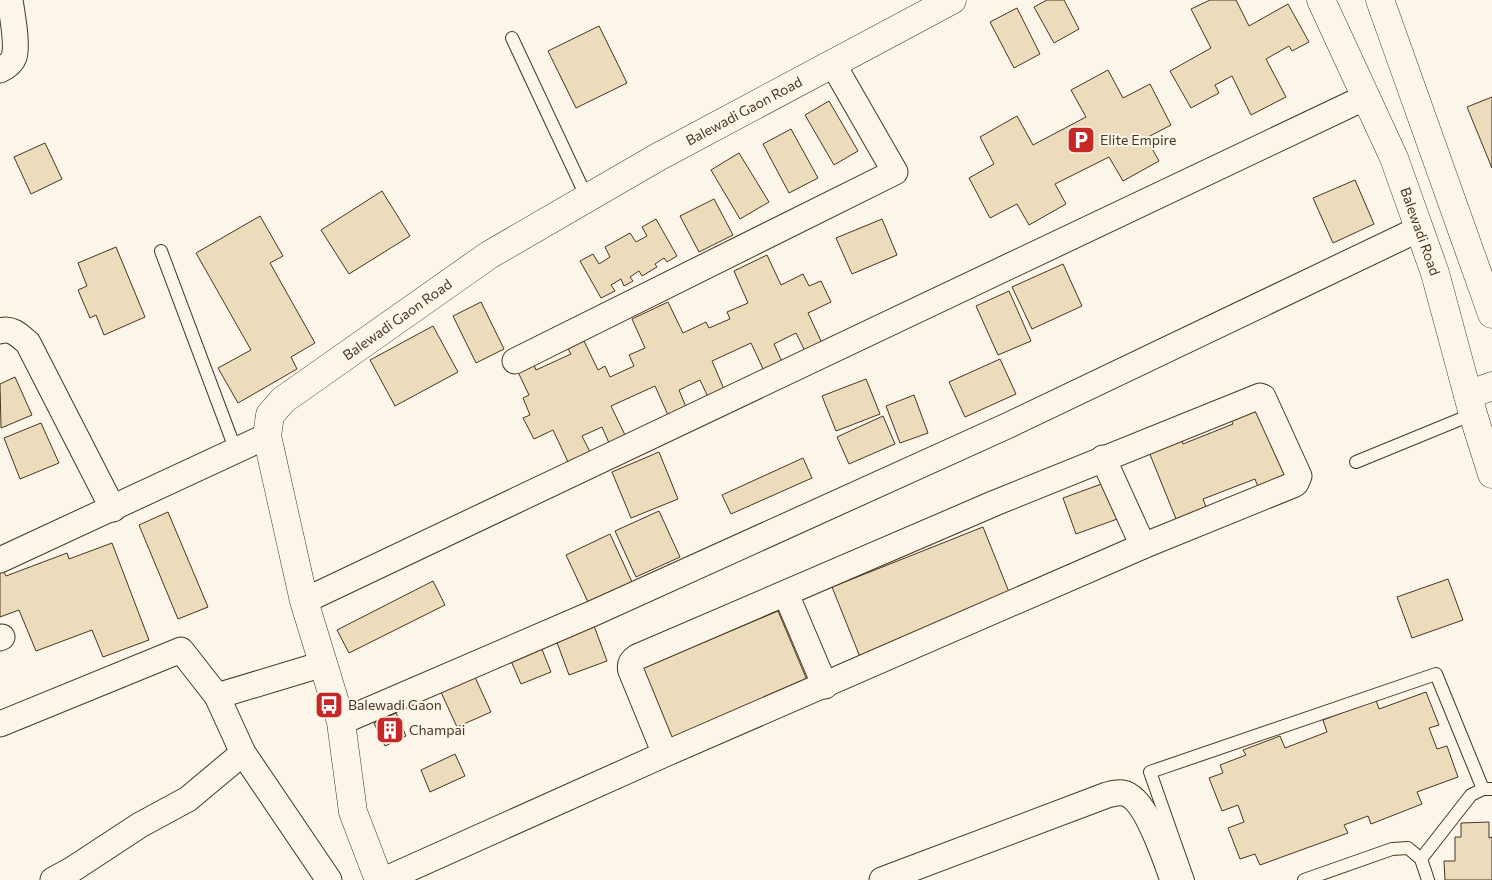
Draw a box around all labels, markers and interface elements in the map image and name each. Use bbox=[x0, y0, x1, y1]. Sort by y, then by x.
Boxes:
street label: Balewadi Gaon Road bbox=[683, 73, 805, 149]
parking icon: Elite Empire bbox=[1066, 125, 1096, 155]
place label: Elite Empire bbox=[1100, 131, 1176, 148]
street label: Balewadi Road bbox=[1397, 185, 1444, 278]
street label: Balewadi Gaon Road bbox=[339, 275, 455, 363]
bus stop icon: Balewadi Gaon bbox=[314, 690, 344, 720]
place label: Balewadi Gaon bbox=[348, 696, 442, 713]
building icon: Champai bbox=[375, 715, 405, 745]
place label: Champai bbox=[409, 721, 465, 738]

